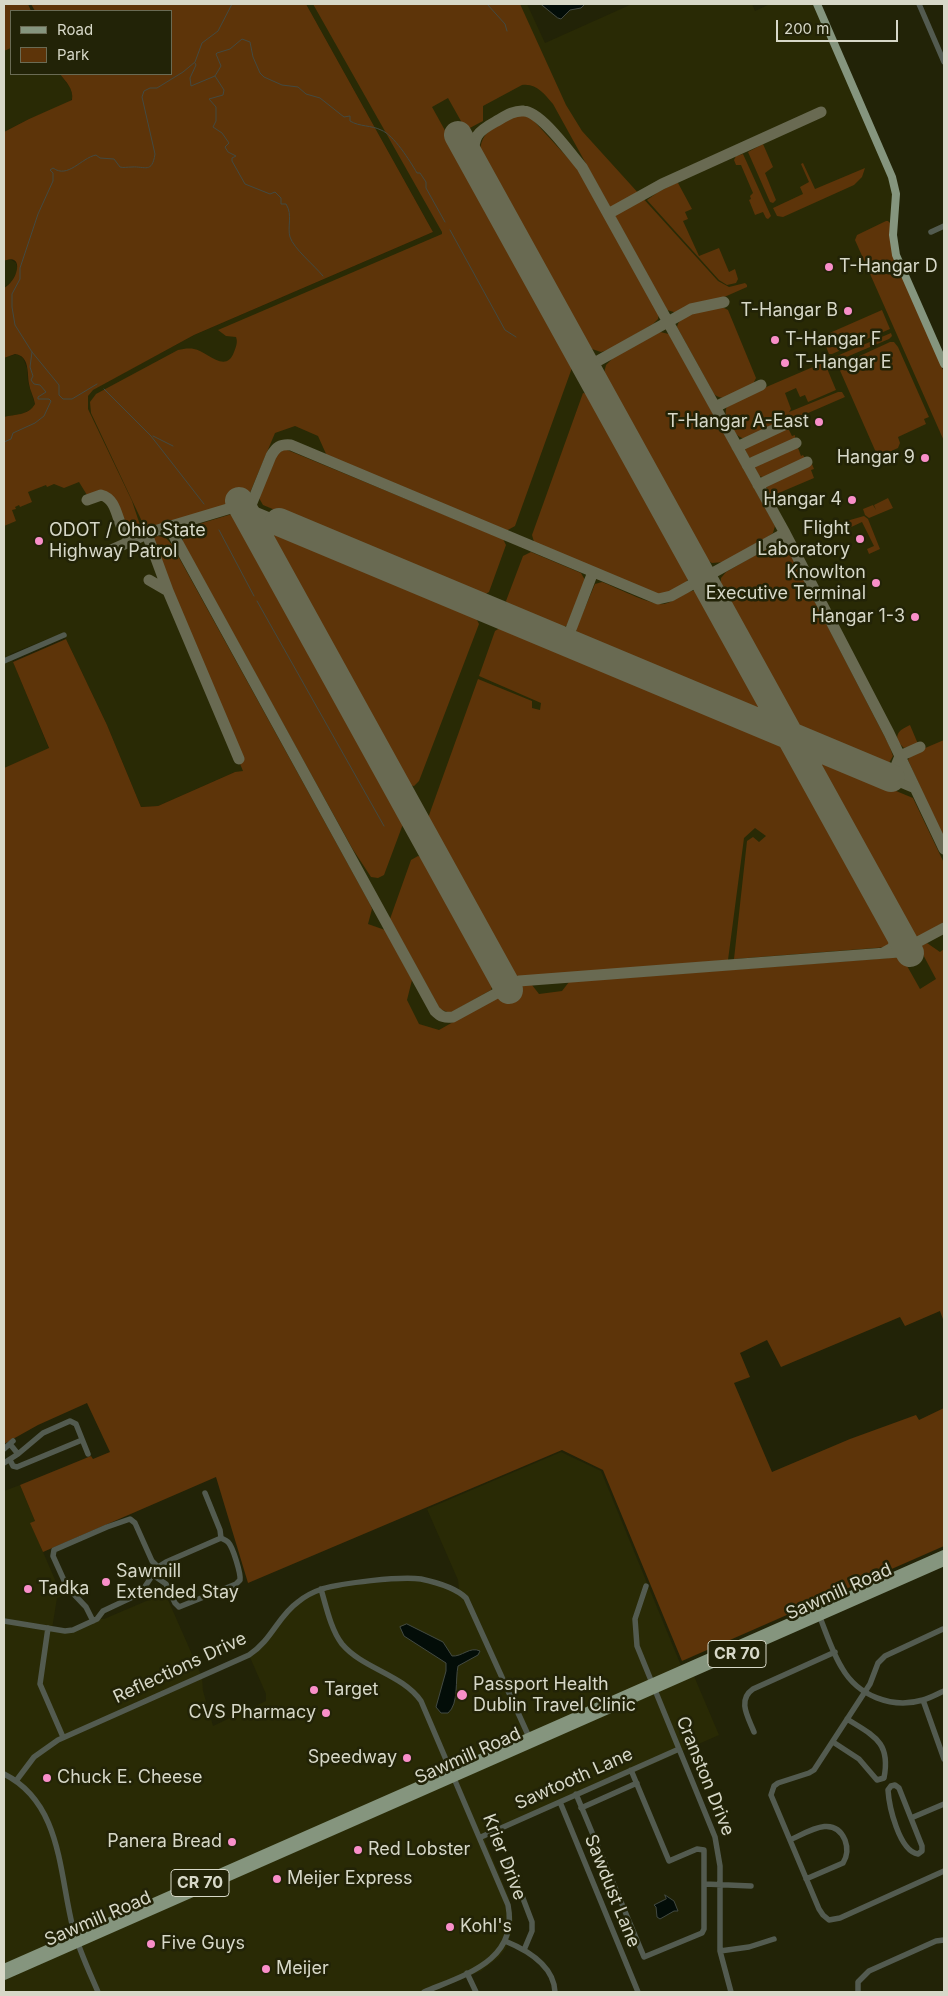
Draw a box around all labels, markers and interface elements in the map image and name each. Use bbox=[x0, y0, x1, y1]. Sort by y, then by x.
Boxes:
legend bbox=[10, 10, 172, 75]
scale bar bbox=[778, 10, 900, 42]
text: 200 m bbox=[784, 19, 829, 38]
text: Road bbox=[57, 20, 93, 39]
text: Park bbox=[57, 45, 89, 64]
place label: T-Hangar D bbox=[839, 256, 938, 278]
marker: T-Hangar D bbox=[823, 261, 835, 273]
place label: T-Hangar B bbox=[741, 300, 838, 322]
marker: T-Hangar B bbox=[842, 305, 854, 317]
place label: T-Hangar F bbox=[785, 329, 881, 351]
marker: T-Hangar F bbox=[769, 334, 781, 346]
place label: T-Hangar E bbox=[795, 352, 891, 374]
marker: T-Hangar E bbox=[779, 357, 791, 369]
place label: T-Hangar A-East bbox=[667, 411, 809, 433]
marker: T-Hangar A-East bbox=[813, 416, 825, 428]
place label: Hangar 9 bbox=[837, 447, 915, 469]
marker: Hangar 9 bbox=[919, 452, 931, 464]
place label: Hangar 4 bbox=[763, 489, 842, 511]
marker: Hangar 4 bbox=[846, 494, 858, 506]
place label: Flight Laboratory bbox=[757, 518, 850, 560]
place label: ODOT / Ohio State Highway Patrol bbox=[49, 520, 206, 562]
marker: Flight Laboratory bbox=[854, 533, 866, 545]
marker: ODOT / Ohio State Highway Patrol bbox=[33, 535, 45, 547]
place label: Knowlton Executive Terminal bbox=[706, 562, 866, 604]
marker: Knowlton Executive Terminal bbox=[870, 577, 882, 589]
place label: Hangar 1-3 bbox=[811, 606, 905, 628]
marker: Hangar 1-3 bbox=[909, 611, 921, 623]
street label: Sawmill Road bbox=[783, 1559, 895, 1625]
place label: Sawmill Extended Stay bbox=[116, 1561, 239, 1604]
marker: Sawmill Extended Stay bbox=[100, 1576, 112, 1588]
place label: Tadka bbox=[38, 1578, 89, 1600]
marker: Tadka bbox=[22, 1583, 34, 1595]
street label: Reflections Drive bbox=[110, 1628, 250, 1708]
road number: CR 70 bbox=[708, 1640, 766, 1668]
place label: Passport Health Dublin Travel Clinic bbox=[473, 1674, 636, 1716]
place label: Target bbox=[324, 1679, 378, 1701]
marker: Target bbox=[308, 1684, 320, 1696]
marker: Passport Health Dublin Travel Clinic bbox=[455, 1688, 469, 1702]
place label: CVS Pharmacy bbox=[189, 1702, 316, 1724]
marker: CVS Pharmacy bbox=[320, 1707, 332, 1719]
street label: Cranston Drive bbox=[671, 1713, 739, 1839]
street label: Sawmill Road bbox=[412, 1723, 524, 1789]
street label: Sawtooth Lane bbox=[512, 1743, 636, 1815]
place label: Speedway bbox=[308, 1747, 397, 1769]
marker: Speedway bbox=[401, 1752, 413, 1764]
place label: Chuck E. Cheese bbox=[57, 1767, 203, 1789]
marker: Chuck E. Cheese bbox=[41, 1772, 53, 1784]
street label: Krier Drive bbox=[478, 1811, 530, 1903]
place label: Panera Bread bbox=[107, 1831, 222, 1853]
street label: Sawdust Lane bbox=[580, 1832, 644, 1950]
marker: Panera Bread bbox=[226, 1836, 238, 1848]
place label: Red Lobster bbox=[368, 1839, 470, 1861]
marker: Red Lobster bbox=[352, 1844, 364, 1856]
place label: Meijer Express bbox=[287, 1868, 412, 1890]
road number: CR 70 bbox=[171, 1870, 229, 1896]
marker: Meijer Express bbox=[271, 1873, 283, 1885]
street label: Sawmill Road bbox=[41, 1887, 155, 1951]
place label: Kohl's bbox=[460, 1916, 512, 1938]
marker: Kohl's bbox=[444, 1921, 456, 1933]
place label: Five Guys bbox=[161, 1933, 245, 1955]
marker: Five Guys bbox=[145, 1938, 157, 1950]
place label: Meijer bbox=[276, 1958, 329, 1980]
marker: Meijer bbox=[260, 1963, 272, 1975]

